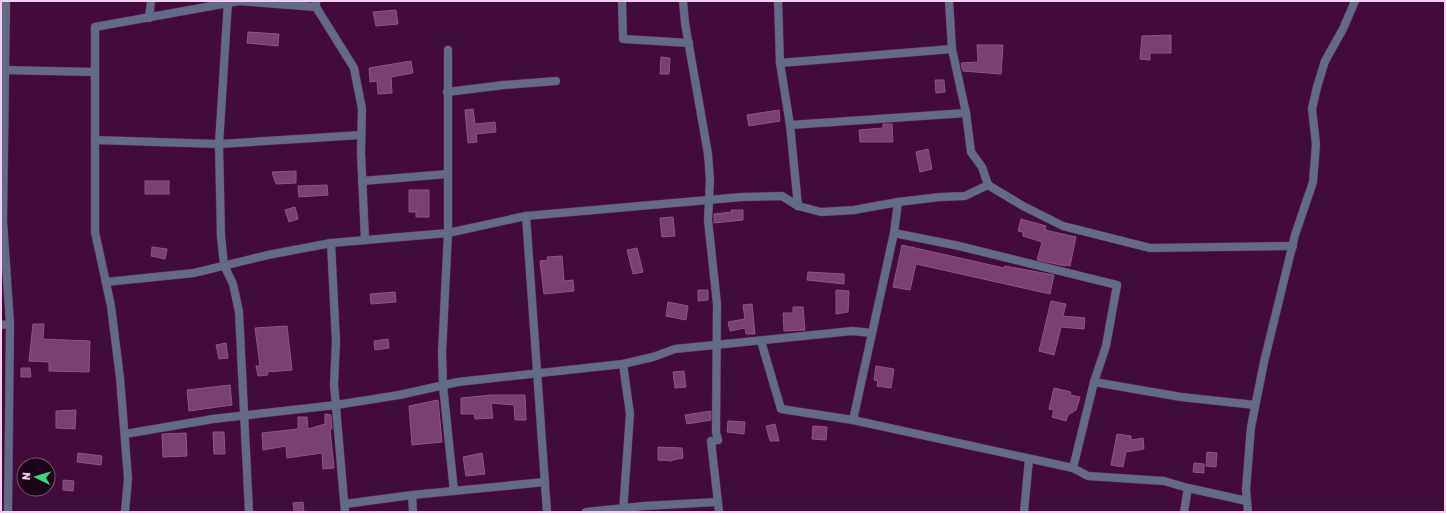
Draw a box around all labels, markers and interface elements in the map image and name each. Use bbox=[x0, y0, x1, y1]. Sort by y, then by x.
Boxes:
north arrow bbox=[16, 457, 56, 497]
text: N bbox=[20, 472, 33, 481]

